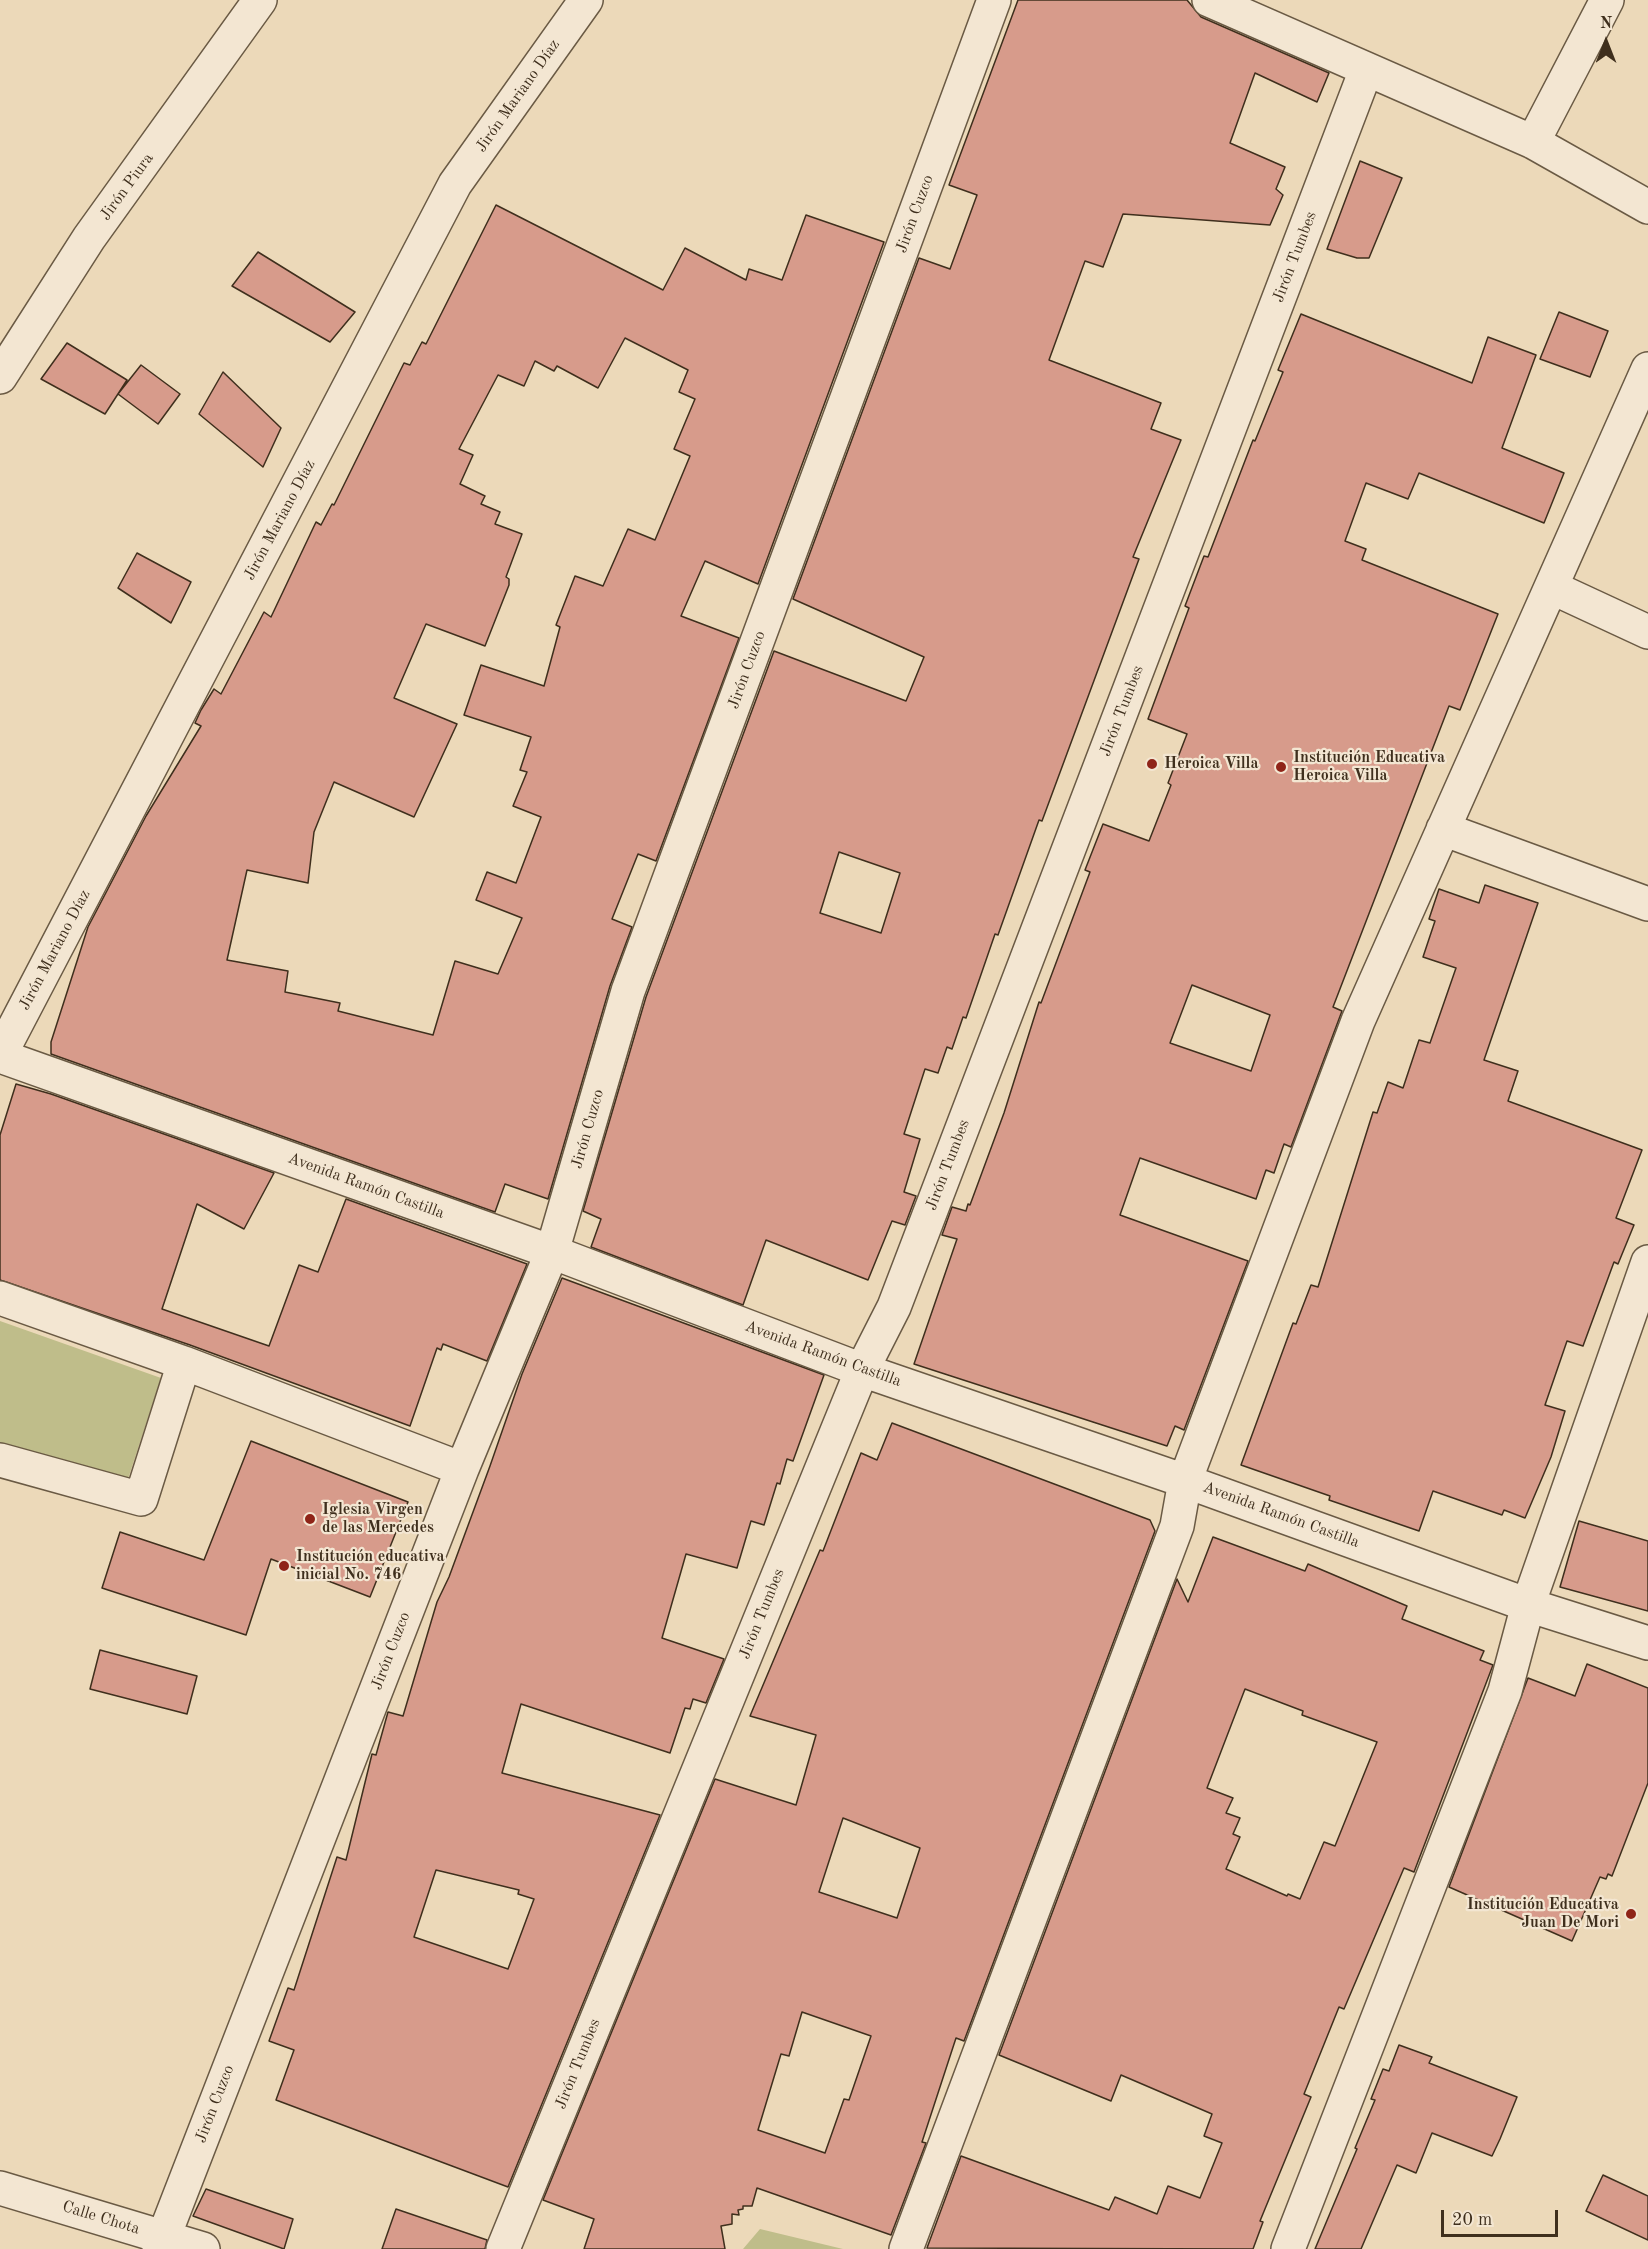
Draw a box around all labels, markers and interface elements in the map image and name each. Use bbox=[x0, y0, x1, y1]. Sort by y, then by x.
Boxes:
north arrow bbox=[1576, 12, 1636, 72]
text: N bbox=[1600, 16, 1612, 32]
street label: Jirón Mariano Díaz bbox=[472, 36, 564, 156]
street label: Jirón Piura bbox=[96, 149, 158, 225]
street label: Jirón Cuzco bbox=[892, 172, 938, 256]
street label: Jirón Tumbes bbox=[1269, 209, 1321, 305]
street label: Jirón Mariano Díaz bbox=[240, 457, 320, 583]
street label: Jirón Cuzco bbox=[724, 628, 770, 712]
street label: Jirón Tumbes bbox=[1096, 663, 1148, 759]
place label: Institución Educativa Heroica Villa bbox=[1293, 748, 1445, 786]
place label: Heroica Villa bbox=[1164, 754, 1259, 774]
marker: Heroica Villa bbox=[1145, 757, 1159, 771]
marker: Institución Educativa Heroica Villa bbox=[1274, 760, 1288, 774]
street label: Jirón Mariano Díaz bbox=[15, 887, 95, 1013]
street label: Jirón Cuzco bbox=[567, 1087, 609, 1171]
street label: Jirón Tumbes bbox=[922, 1117, 974, 1213]
street label: Avenida Ramón Castilla bbox=[285, 1149, 447, 1223]
street label: Avenida Ramón Castilla bbox=[742, 1317, 904, 1391]
street label: Avenida Ramón Castilla bbox=[1200, 1478, 1362, 1552]
place label: Iglesia Virgen de las Mercedes bbox=[322, 1500, 434, 1538]
marker: Iglesia Virgen de las Mercedes bbox=[303, 1512, 317, 1526]
place label: Institución educativa inicial No. 746 bbox=[296, 1547, 445, 1585]
marker: Institución educativa inicial No. 746 bbox=[277, 1559, 291, 1573]
street label: Jirón Tumbes bbox=[735, 1566, 789, 1662]
street label: Jirón Cuzco bbox=[367, 1609, 415, 1693]
place label: Institución Educativa Juan De Mori bbox=[1467, 1895, 1619, 1933]
marker: Institución Educativa Juan De Mori bbox=[1624, 1907, 1638, 1921]
street label: Jirón Tumbes bbox=[551, 2016, 605, 2112]
street label: Jirón Cuzco bbox=[191, 2062, 239, 2146]
street label: Calle Chota bbox=[60, 2197, 142, 2239]
scale bar bbox=[1444, 2198, 1561, 2236]
text: 20 m bbox=[1452, 2211, 1492, 2229]

